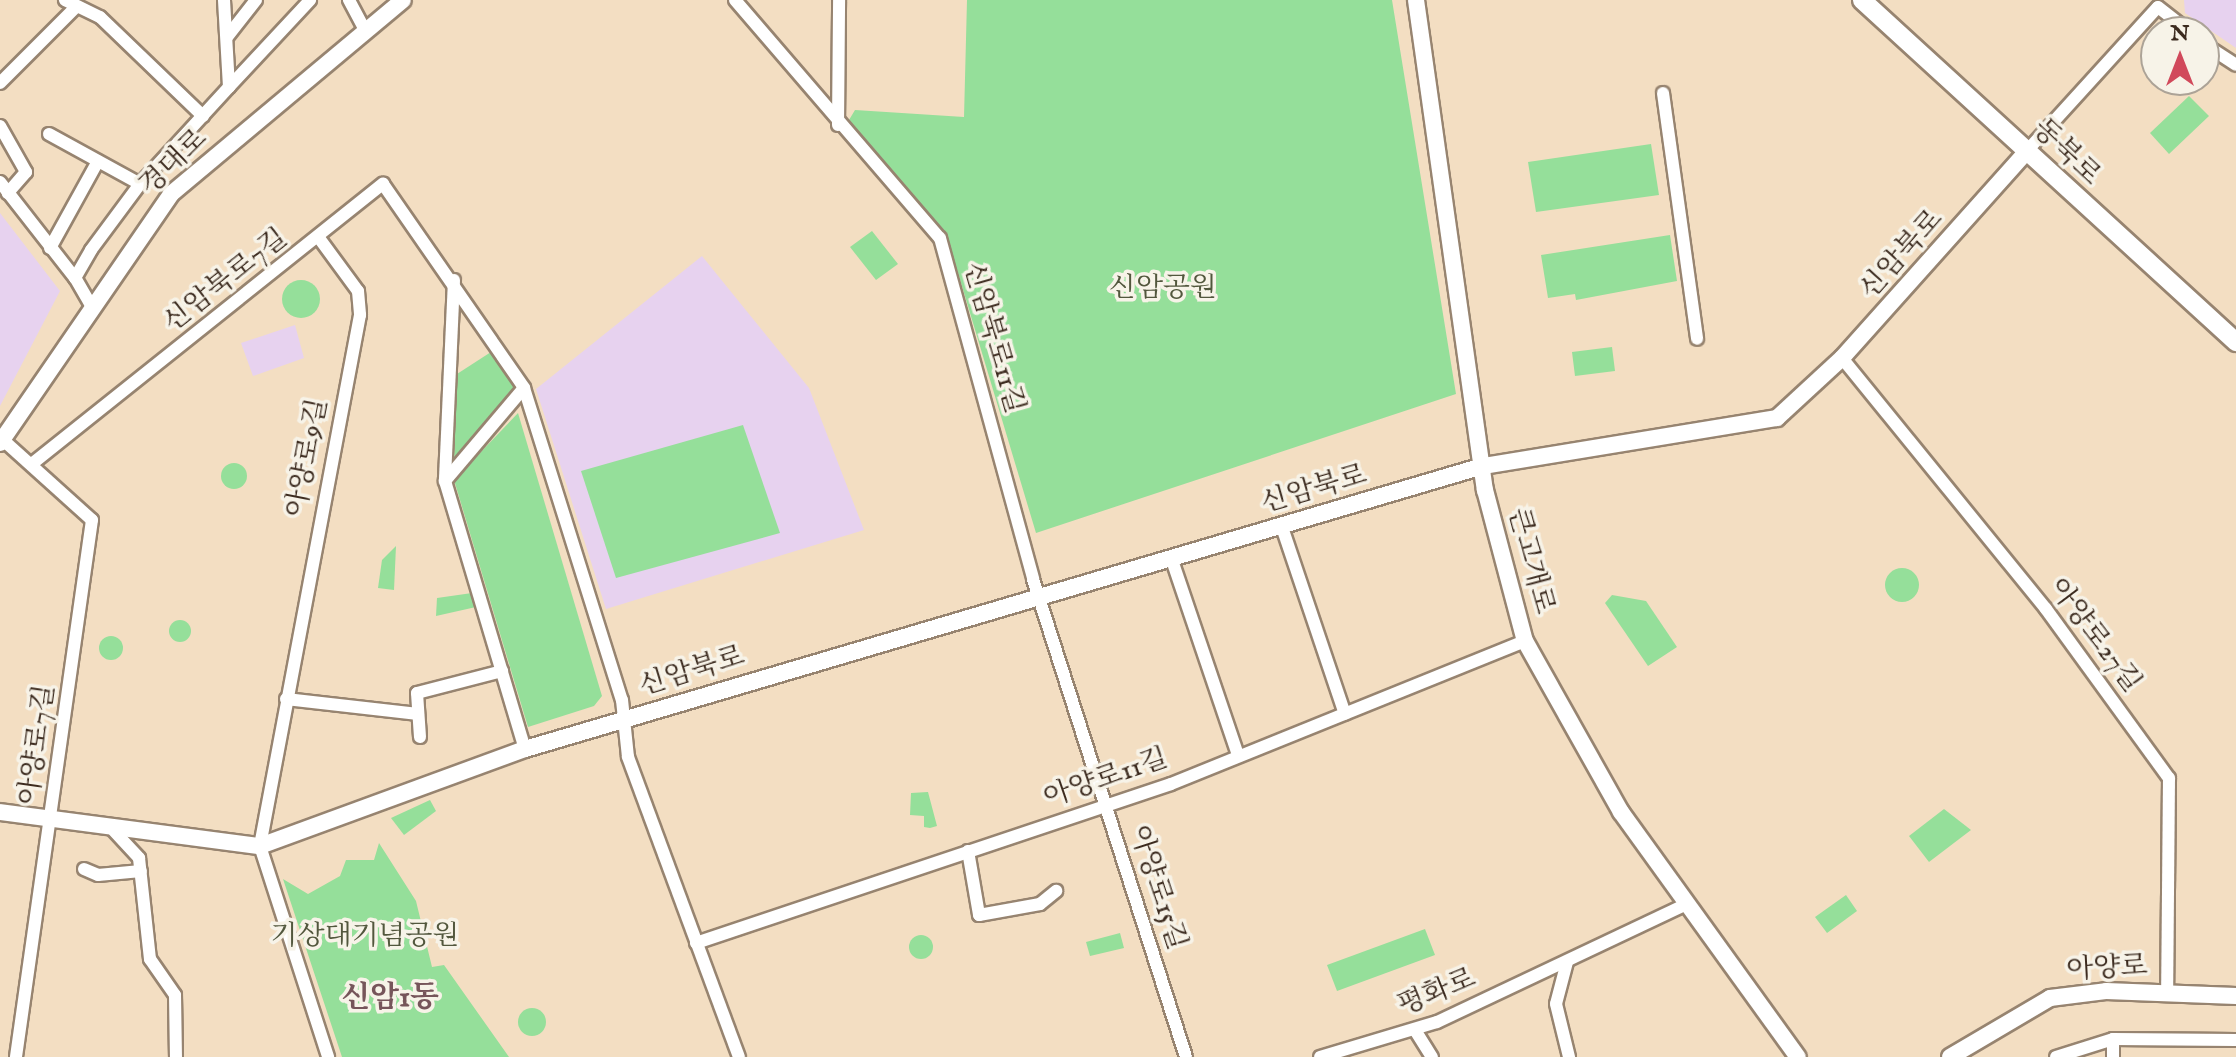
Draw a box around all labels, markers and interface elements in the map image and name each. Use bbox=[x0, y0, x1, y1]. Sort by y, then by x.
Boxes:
north arrow bbox=[2140, 16, 2220, 96]
text: N bbox=[2170, 20, 2190, 48]
street label: 동북로 bbox=[2025, 113, 2107, 193]
street label: 경대로 bbox=[133, 123, 215, 203]
street label: 신암북로 bbox=[1853, 204, 1951, 306]
street label: 신암북로7길 bbox=[157, 222, 295, 340]
street label: 신암북로11길 bbox=[955, 258, 1031, 418]
park label: 신암공원 bbox=[1109, 272, 1217, 306]
street label: 아양로9길 bbox=[280, 396, 336, 520]
street label: 신암북로 bbox=[1257, 459, 1371, 521]
street label: 큰고개로 bbox=[1500, 504, 1560, 618]
street label: 아양로27길 bbox=[2040, 572, 2148, 700]
street label: 신암북로 bbox=[635, 640, 749, 704]
street label: 아양로7길 bbox=[13, 683, 63, 807]
street label: 아양로11길 bbox=[1040, 742, 1172, 816]
street label: 아양로15길 bbox=[1121, 822, 1193, 954]
park label: 기상대기념공원 bbox=[270, 920, 460, 954]
street label: 아양로 bbox=[2066, 950, 2148, 988]
street label: 평화로 bbox=[1393, 962, 1481, 1024]
district label: 신암1동 bbox=[341, 980, 439, 1016]

